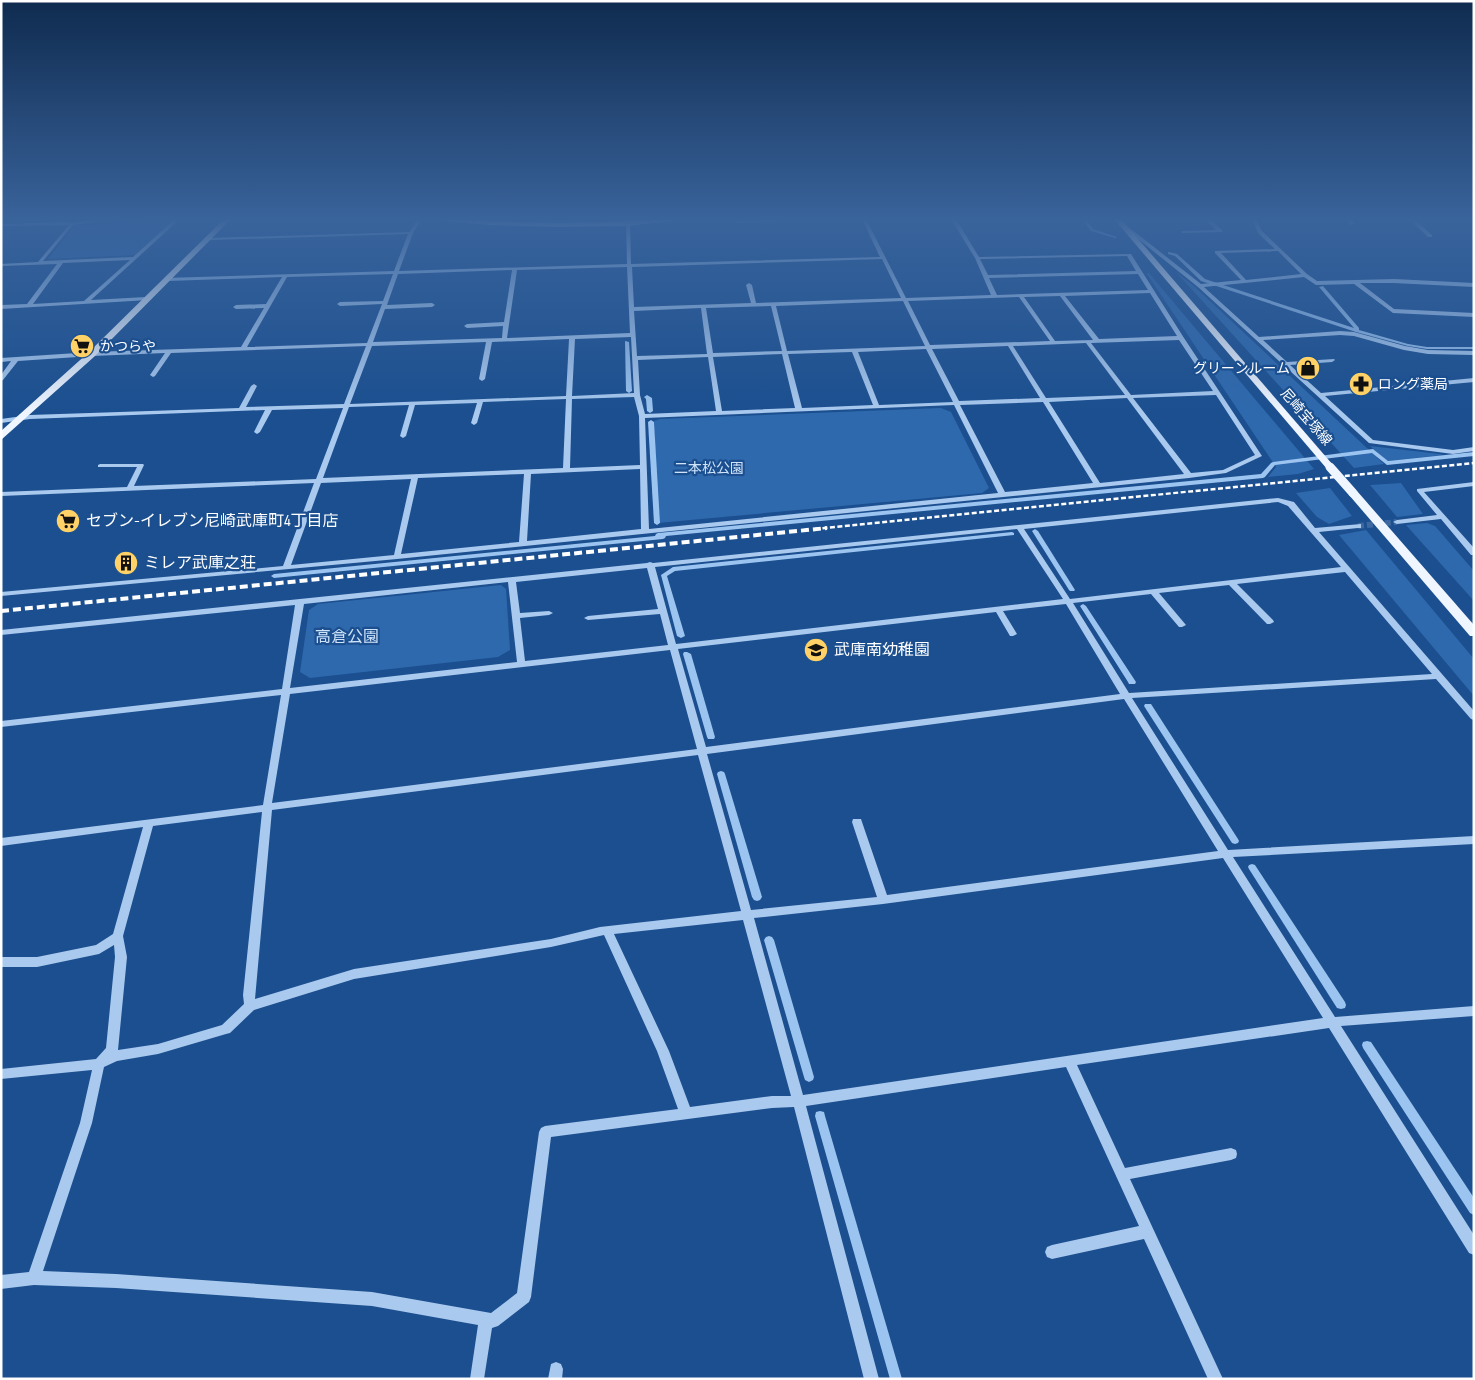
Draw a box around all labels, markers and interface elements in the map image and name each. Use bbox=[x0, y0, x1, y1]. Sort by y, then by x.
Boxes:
supermarket icon: かつらや bbox=[69, 333, 95, 359]
place label: かつらや bbox=[100, 338, 156, 355]
shop icon: グリーンルーム bbox=[1295, 355, 1321, 381]
place label: グリーンルーム bbox=[1193, 360, 1290, 377]
pharmacy icon: ロング薬局 bbox=[1348, 371, 1374, 397]
place label: ロング薬局 bbox=[1378, 376, 1448, 393]
street label: 尼崎宝塚線 bbox=[1277, 385, 1335, 449]
park label: 二本松公園 bbox=[674, 460, 744, 477]
supermarket icon: セブン-イレブン尼崎武庫町4丁目店 bbox=[55, 508, 81, 534]
place label: セブン-イレブン尼崎武庫町4丁目店 bbox=[86, 512, 339, 531]
building icon: ミレア武庫之荘 bbox=[113, 550, 139, 576]
place label: ミレア武庫之荘 bbox=[144, 554, 256, 573]
park label: 高倉公園 bbox=[315, 628, 379, 647]
school or university icon: 武庫南幼稚園 bbox=[803, 637, 829, 663]
place label: 武庫南幼稚園 bbox=[834, 641, 930, 660]

